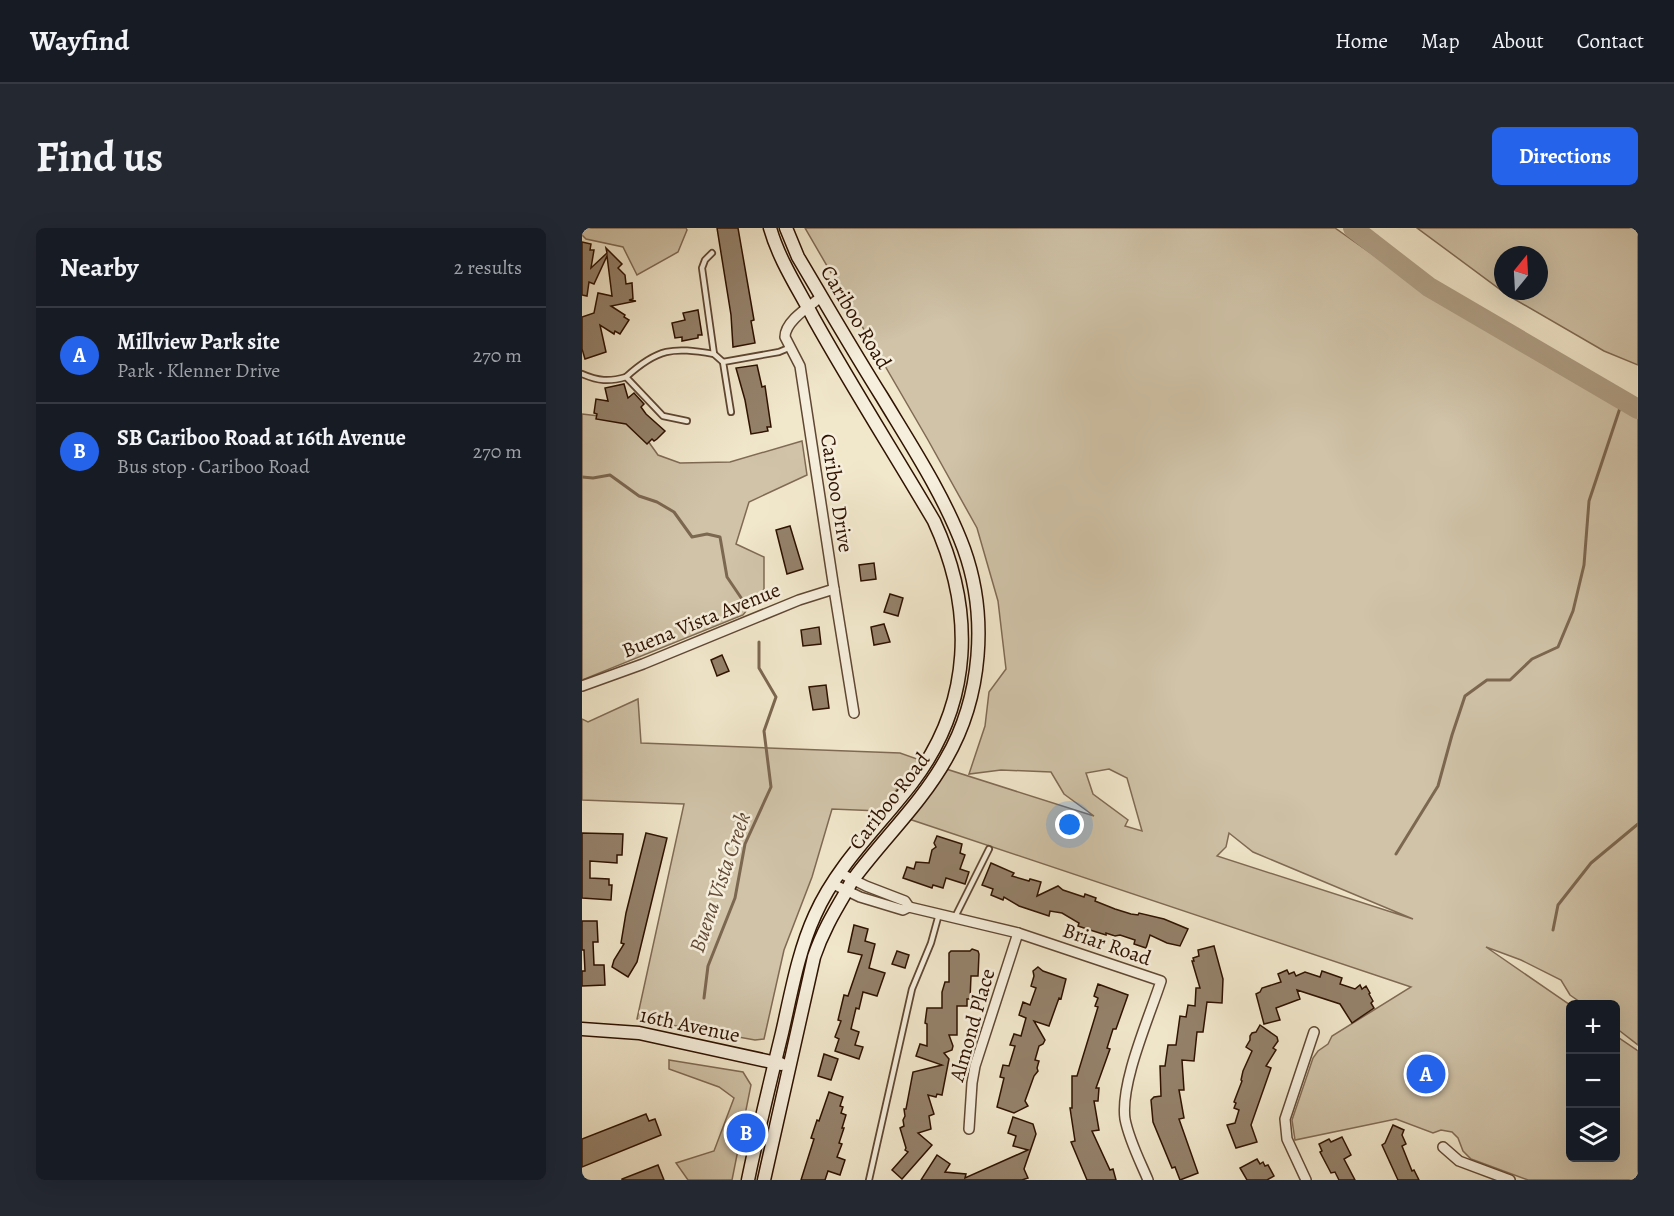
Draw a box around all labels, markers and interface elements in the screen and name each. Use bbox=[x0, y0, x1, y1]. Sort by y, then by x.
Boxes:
text: Wayfind bbox=[30, 22, 129, 60]
text: Home bbox=[1335, 27, 1388, 55]
text: Map bbox=[1421, 27, 1459, 55]
text: About bbox=[1492, 27, 1544, 55]
text: Contact bbox=[1577, 27, 1644, 55]
button: Directions bbox=[1492, 127, 1638, 185]
text: Find us bbox=[36, 128, 163, 185]
north arrow bbox=[1494, 246, 1548, 300]
text: Nearby bbox=[60, 250, 139, 285]
text: 2 results bbox=[454, 254, 522, 281]
street label: Cariboo Road bbox=[814, 260, 898, 375]
text: Millview Park site bbox=[117, 327, 280, 357]
text: A bbox=[73, 342, 86, 369]
text: 270 m bbox=[473, 342, 522, 369]
text: Park · Klenner Drive bbox=[117, 357, 280, 384]
text: SB Cariboo Road at 16th Avenue bbox=[117, 423, 406, 453]
street label: Cariboo Drive bbox=[814, 432, 860, 554]
text: B bbox=[73, 438, 86, 465]
text: 270 m bbox=[473, 438, 522, 465]
text: Bus stop · Cariboo Road bbox=[117, 453, 310, 480]
street label: Buena Vista Avenue bbox=[618, 575, 784, 665]
street label: Cariboo Road bbox=[842, 746, 936, 855]
water label: Buena Vista Creek bbox=[682, 808, 758, 957]
your location bbox=[1055, 810, 1084, 839]
street label: Briar Road bbox=[1059, 916, 1156, 972]
street label: Almond Place bbox=[942, 965, 1001, 1086]
map controls bbox=[1566, 1000, 1620, 1162]
button: + bbox=[1566, 1000, 1620, 1054]
street label: 16th Avenue bbox=[637, 1001, 743, 1049]
pin: A bbox=[1406, 1052, 1446, 1096]
button: − bbox=[1566, 1054, 1620, 1108]
button: layers bbox=[1566, 1108, 1620, 1162]
pin: B bbox=[726, 1110, 766, 1156]

